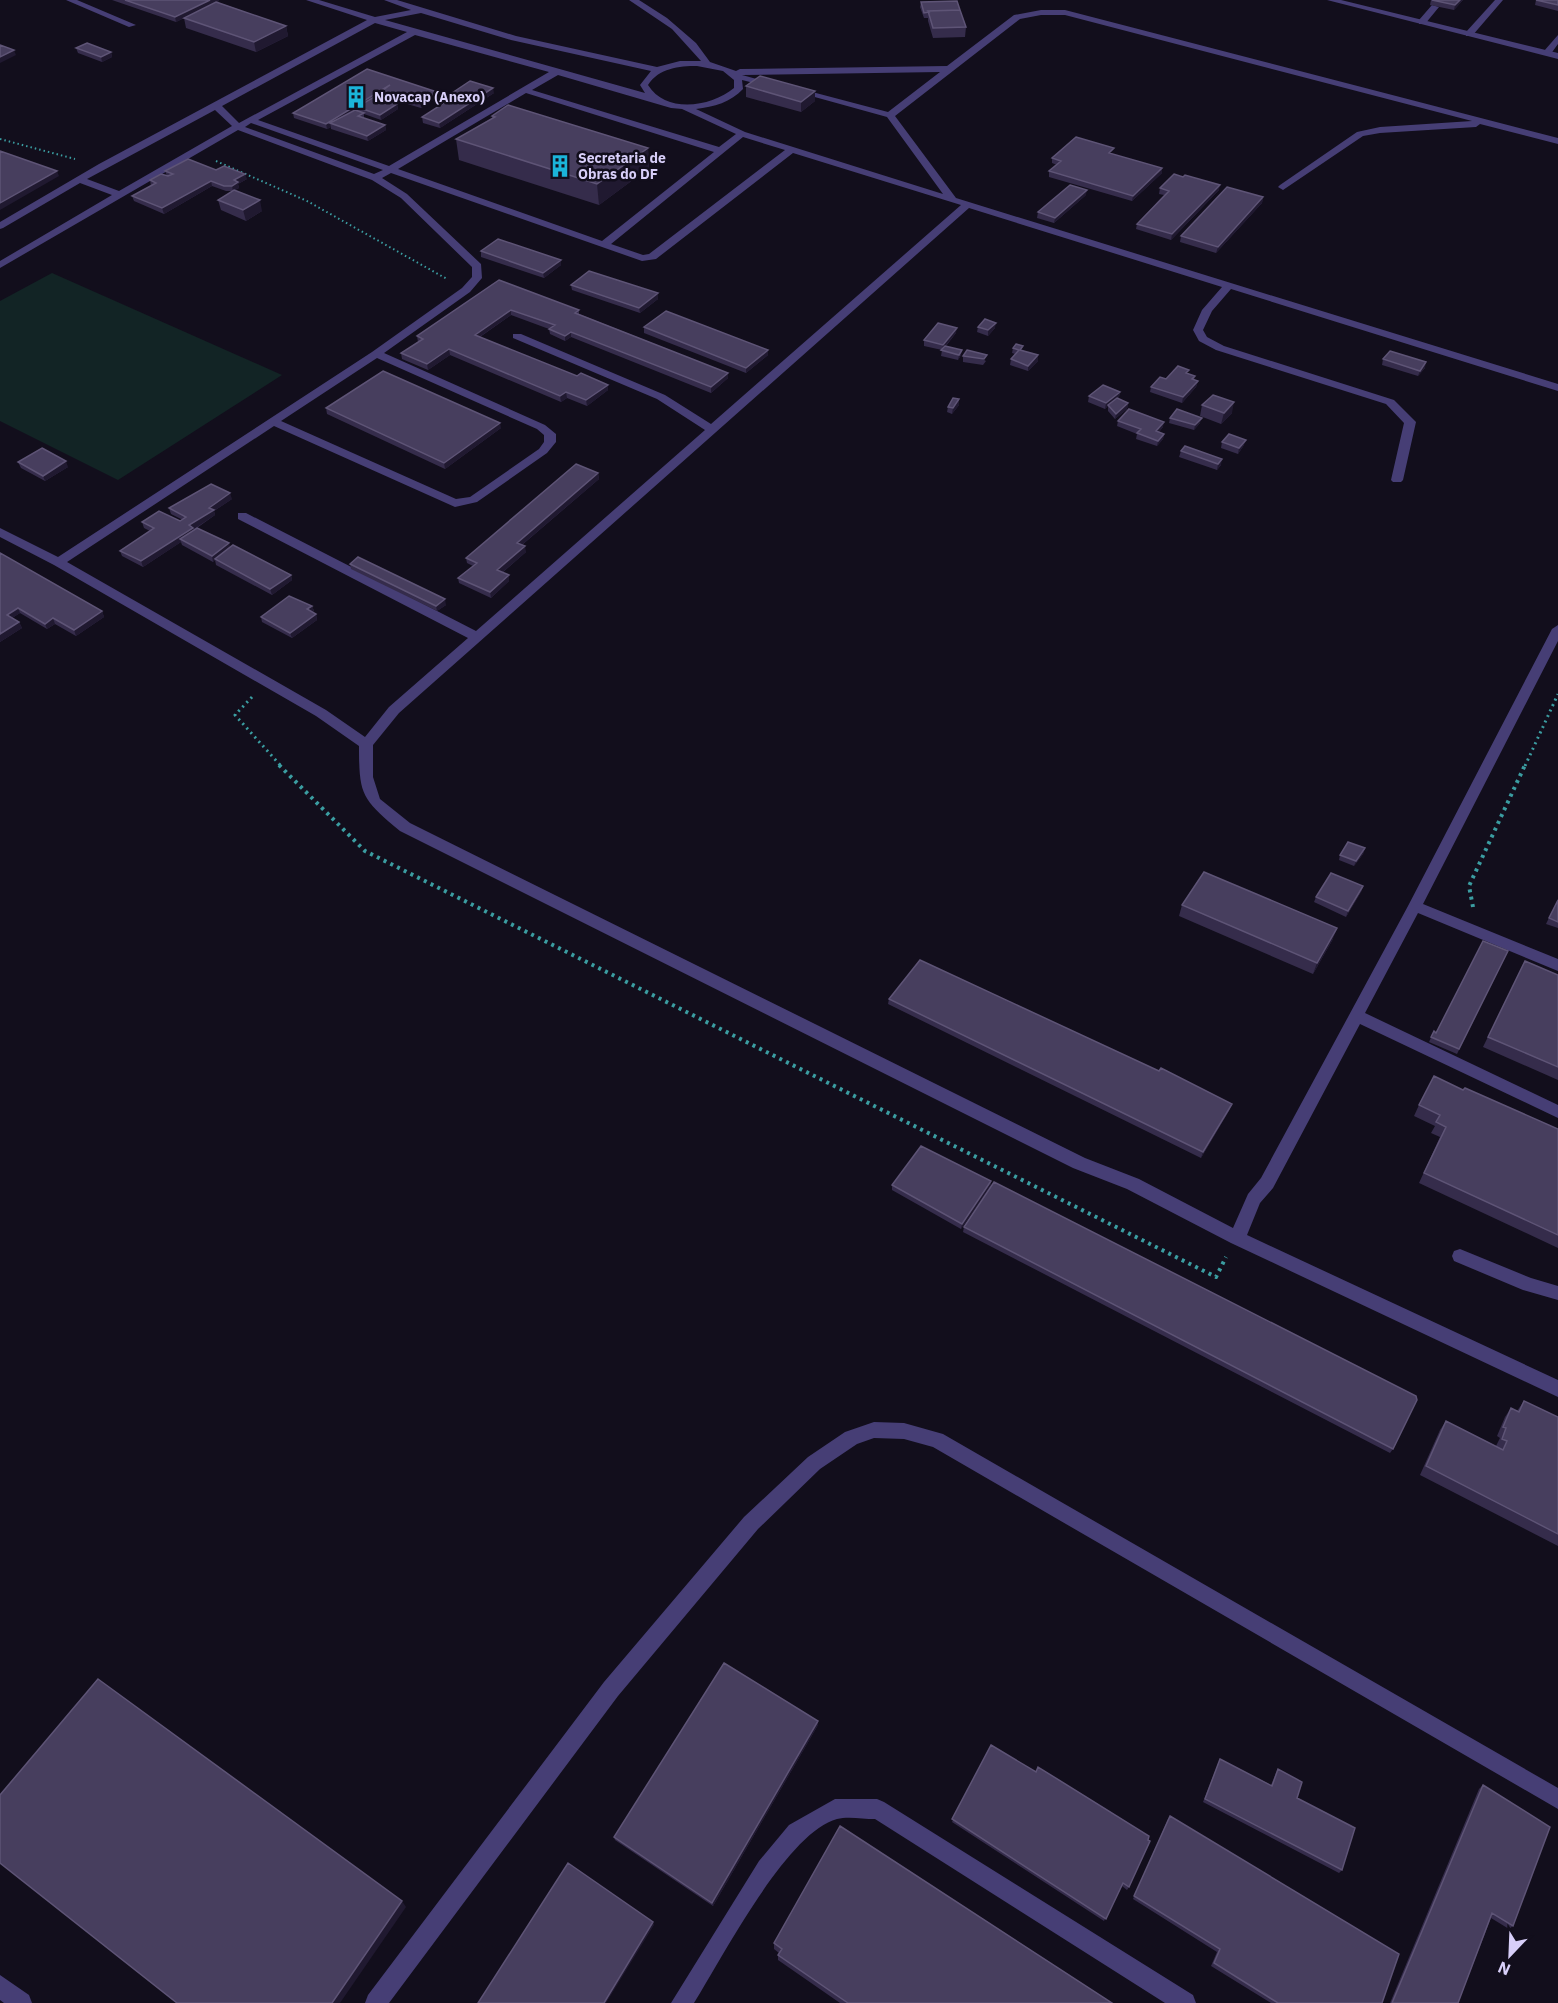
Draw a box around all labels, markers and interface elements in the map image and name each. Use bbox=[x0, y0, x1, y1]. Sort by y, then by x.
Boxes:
building icon: Novacap (Anexo) bbox=[343, 84, 369, 110]
place label: Novacap (Anexo) bbox=[374, 88, 485, 106]
place label: Secretaria de Obras do DF bbox=[578, 149, 666, 183]
building icon: Secretaria de Obras do DF bbox=[547, 153, 573, 179]
north arrow bbox=[1480, 1925, 1540, 1985]
text: N bbox=[1495, 1957, 1513, 1980]

